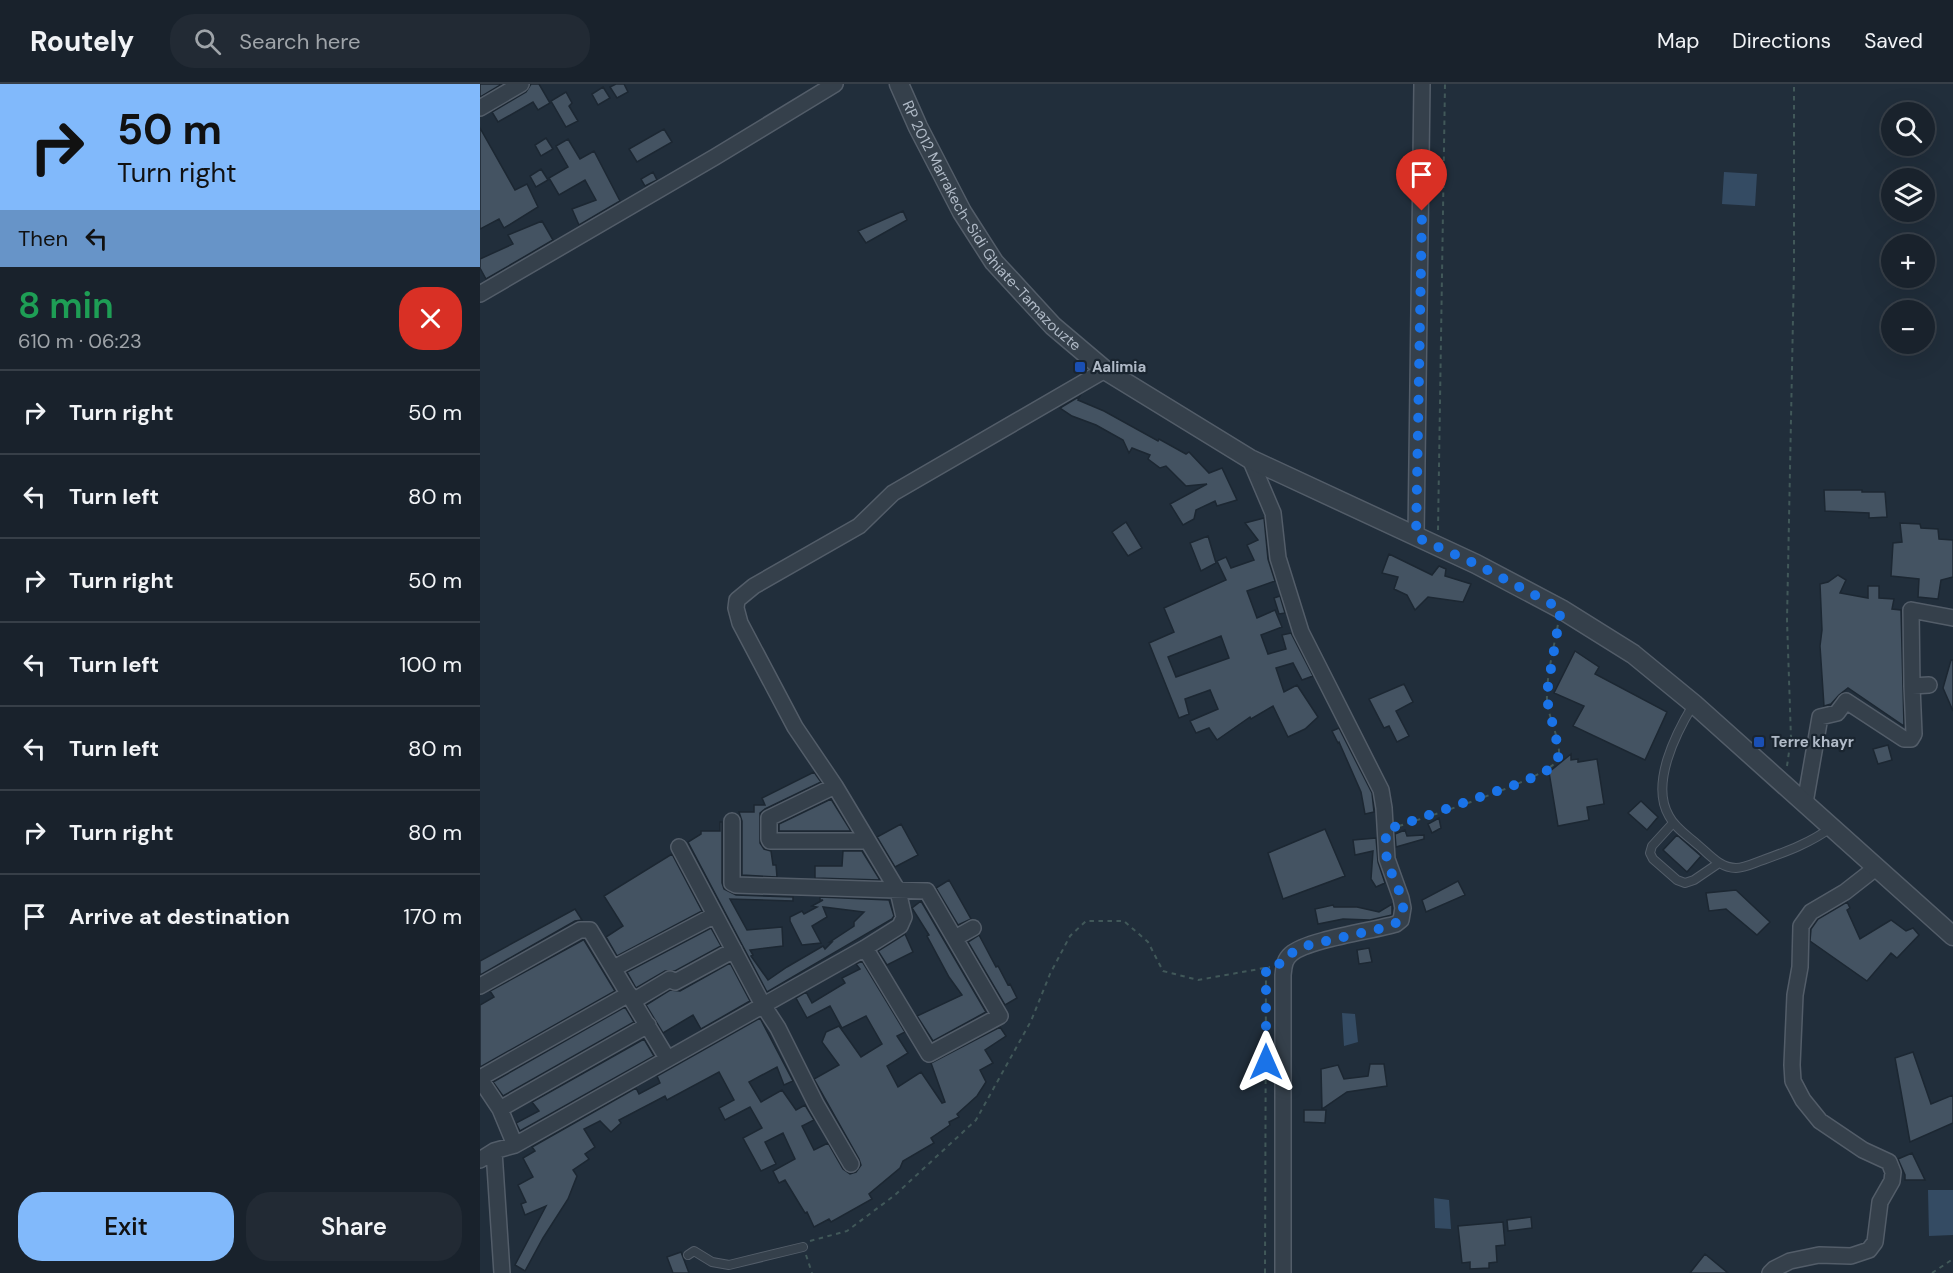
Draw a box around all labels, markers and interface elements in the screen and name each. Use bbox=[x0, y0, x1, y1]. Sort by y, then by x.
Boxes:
search box bbox=[170, 14, 590, 68]
text: Routely bbox=[30, 23, 134, 60]
icon: search bbox=[191, 25, 224, 58]
text: Search here bbox=[239, 27, 361, 56]
text: Map bbox=[1657, 27, 1699, 55]
text: Directions bbox=[1732, 27, 1831, 55]
text: Saved bbox=[1864, 27, 1923, 55]
street label: RP 2012 Marrakech-Sidi Ghiate-Tamazouzte bbox=[898, 97, 1085, 355]
text: 50 m bbox=[117, 102, 222, 157]
map controls bbox=[1881, 102, 1935, 354]
button: search bbox=[1881, 102, 1935, 156]
icon: right bbox=[18, 108, 96, 186]
pin bbox=[1396, 149, 1447, 211]
text: Turn right bbox=[117, 155, 237, 190]
icon: arrive bbox=[1405, 158, 1438, 191]
button: layers bbox=[1881, 168, 1935, 222]
icon: left bbox=[80, 222, 113, 255]
text: Then bbox=[18, 224, 68, 253]
button: + bbox=[1881, 234, 1935, 288]
text: 8 min bbox=[18, 282, 114, 329]
button: close bbox=[399, 287, 462, 350]
button: − bbox=[1881, 300, 1935, 354]
text: 610 m · 06:23 bbox=[18, 328, 142, 354]
place label: Aalimia bbox=[1092, 357, 1146, 377]
marker: Aalimia bbox=[1073, 360, 1087, 374]
icon: right bbox=[18, 396, 51, 429]
text: Turn right bbox=[69, 398, 174, 427]
text: 50 m bbox=[408, 398, 462, 427]
icon: left bbox=[18, 480, 51, 513]
text: Turn left bbox=[69, 482, 159, 511]
text: 80 m bbox=[408, 482, 462, 511]
icon: right bbox=[18, 564, 51, 597]
text: Turn right bbox=[69, 566, 174, 595]
text: 50 m bbox=[408, 566, 462, 595]
icon: left bbox=[18, 648, 51, 681]
text: Turn left bbox=[69, 650, 159, 679]
text: 100 m bbox=[400, 650, 462, 679]
icon: left bbox=[18, 732, 51, 765]
place label: Terre khayr bbox=[1771, 732, 1854, 752]
text: Turn left bbox=[69, 734, 159, 763]
text: 80 m bbox=[408, 734, 462, 763]
marker: Terre khayr bbox=[1752, 735, 1766, 749]
icon: right bbox=[18, 816, 51, 849]
text: Turn right bbox=[69, 818, 174, 847]
text: 80 m bbox=[408, 818, 462, 847]
icon: arrive bbox=[18, 900, 51, 933]
text: Arrive at destination bbox=[69, 902, 290, 931]
text: 170 m bbox=[403, 902, 462, 931]
position arrow bbox=[1234, 1030, 1298, 1094]
button: Exit bbox=[18, 1192, 234, 1261]
button: Share bbox=[246, 1192, 462, 1261]

